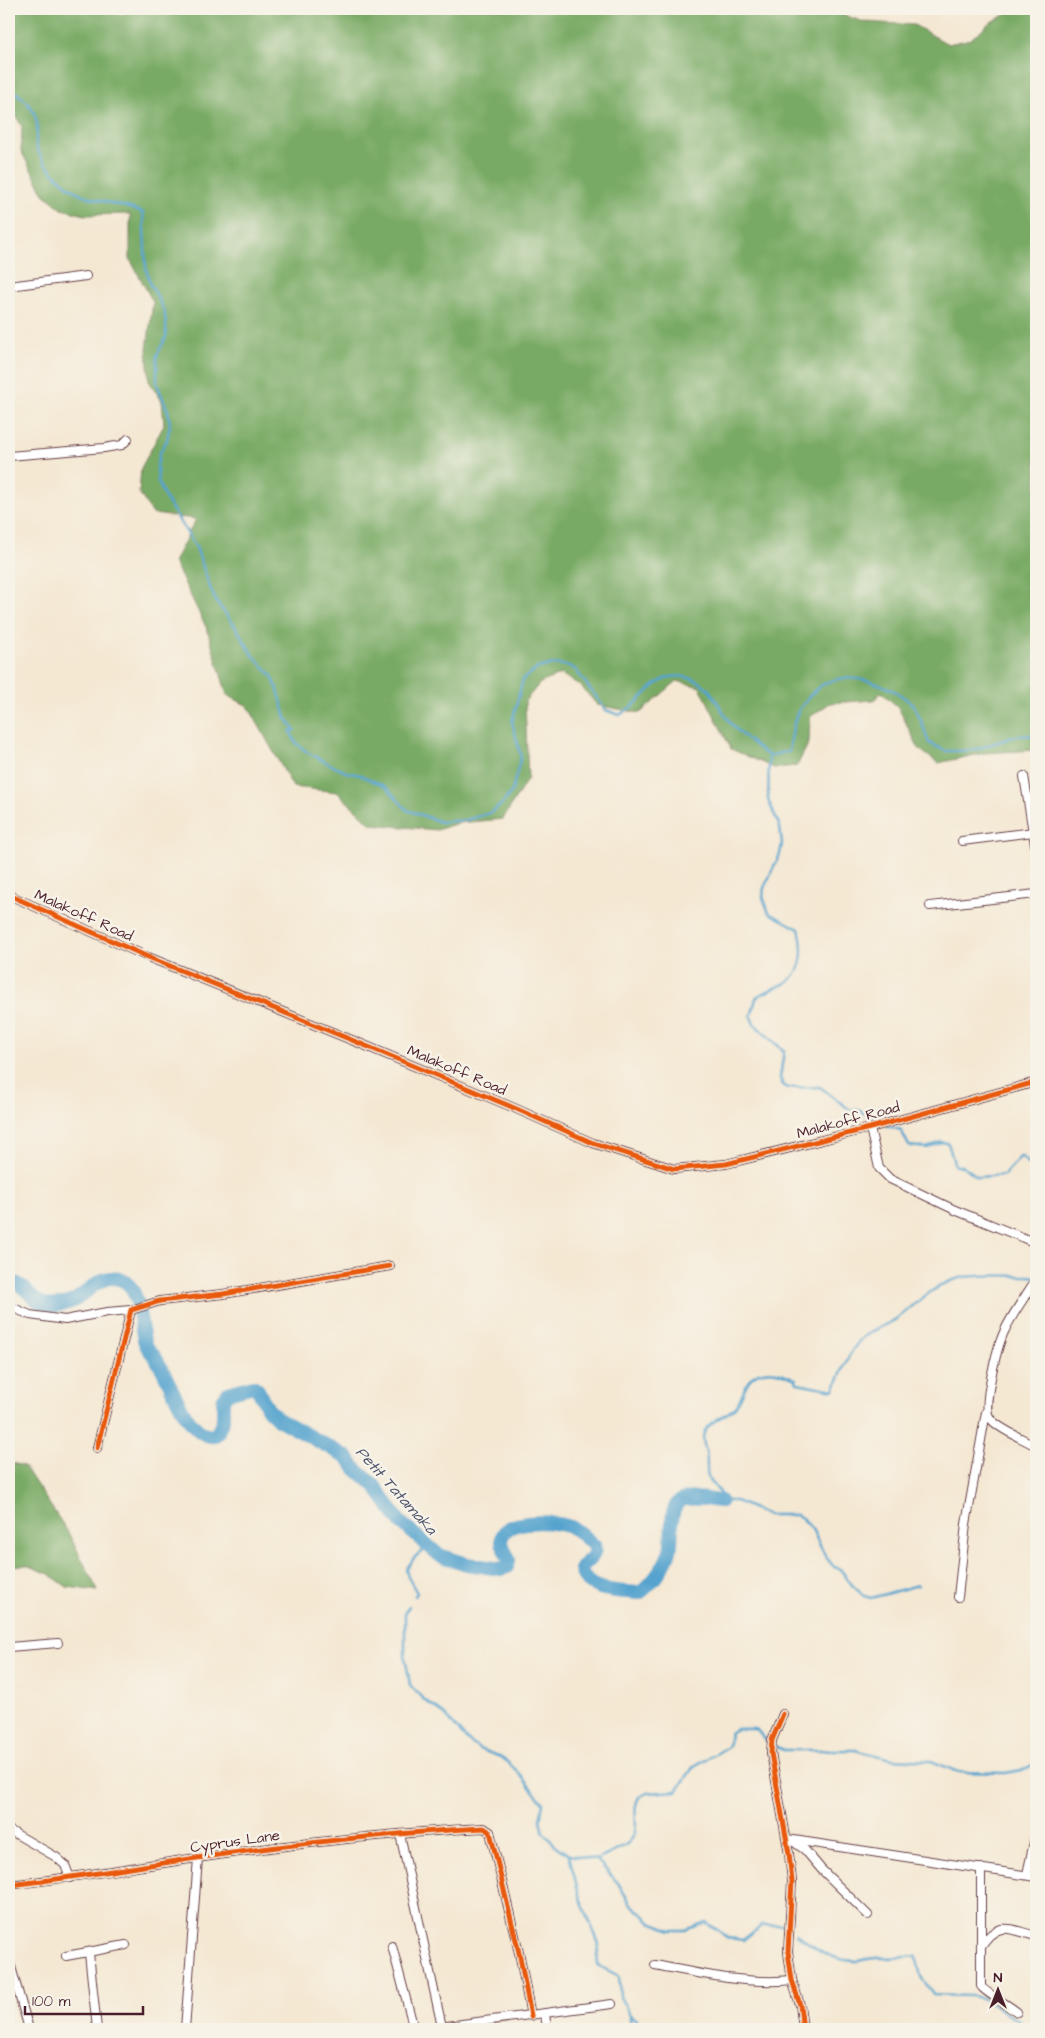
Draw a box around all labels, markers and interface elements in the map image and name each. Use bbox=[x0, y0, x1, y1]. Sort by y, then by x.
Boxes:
street label: Malakoff Road bbox=[31, 884, 137, 947]
street label: Malakoff Road bbox=[404, 1040, 510, 1101]
street label: Malakoff Road bbox=[794, 1097, 902, 1144]
water label: Petit Tatamaka bbox=[351, 1442, 442, 1540]
street label: Cyprus Lane bbox=[189, 1825, 281, 1859]
north arrow bbox=[972, 1966, 1022, 2016]
text: N bbox=[994, 1968, 1003, 1988]
scale bar bbox=[25, 1983, 142, 2015]
text: 100 m bbox=[32, 1991, 71, 2012]

